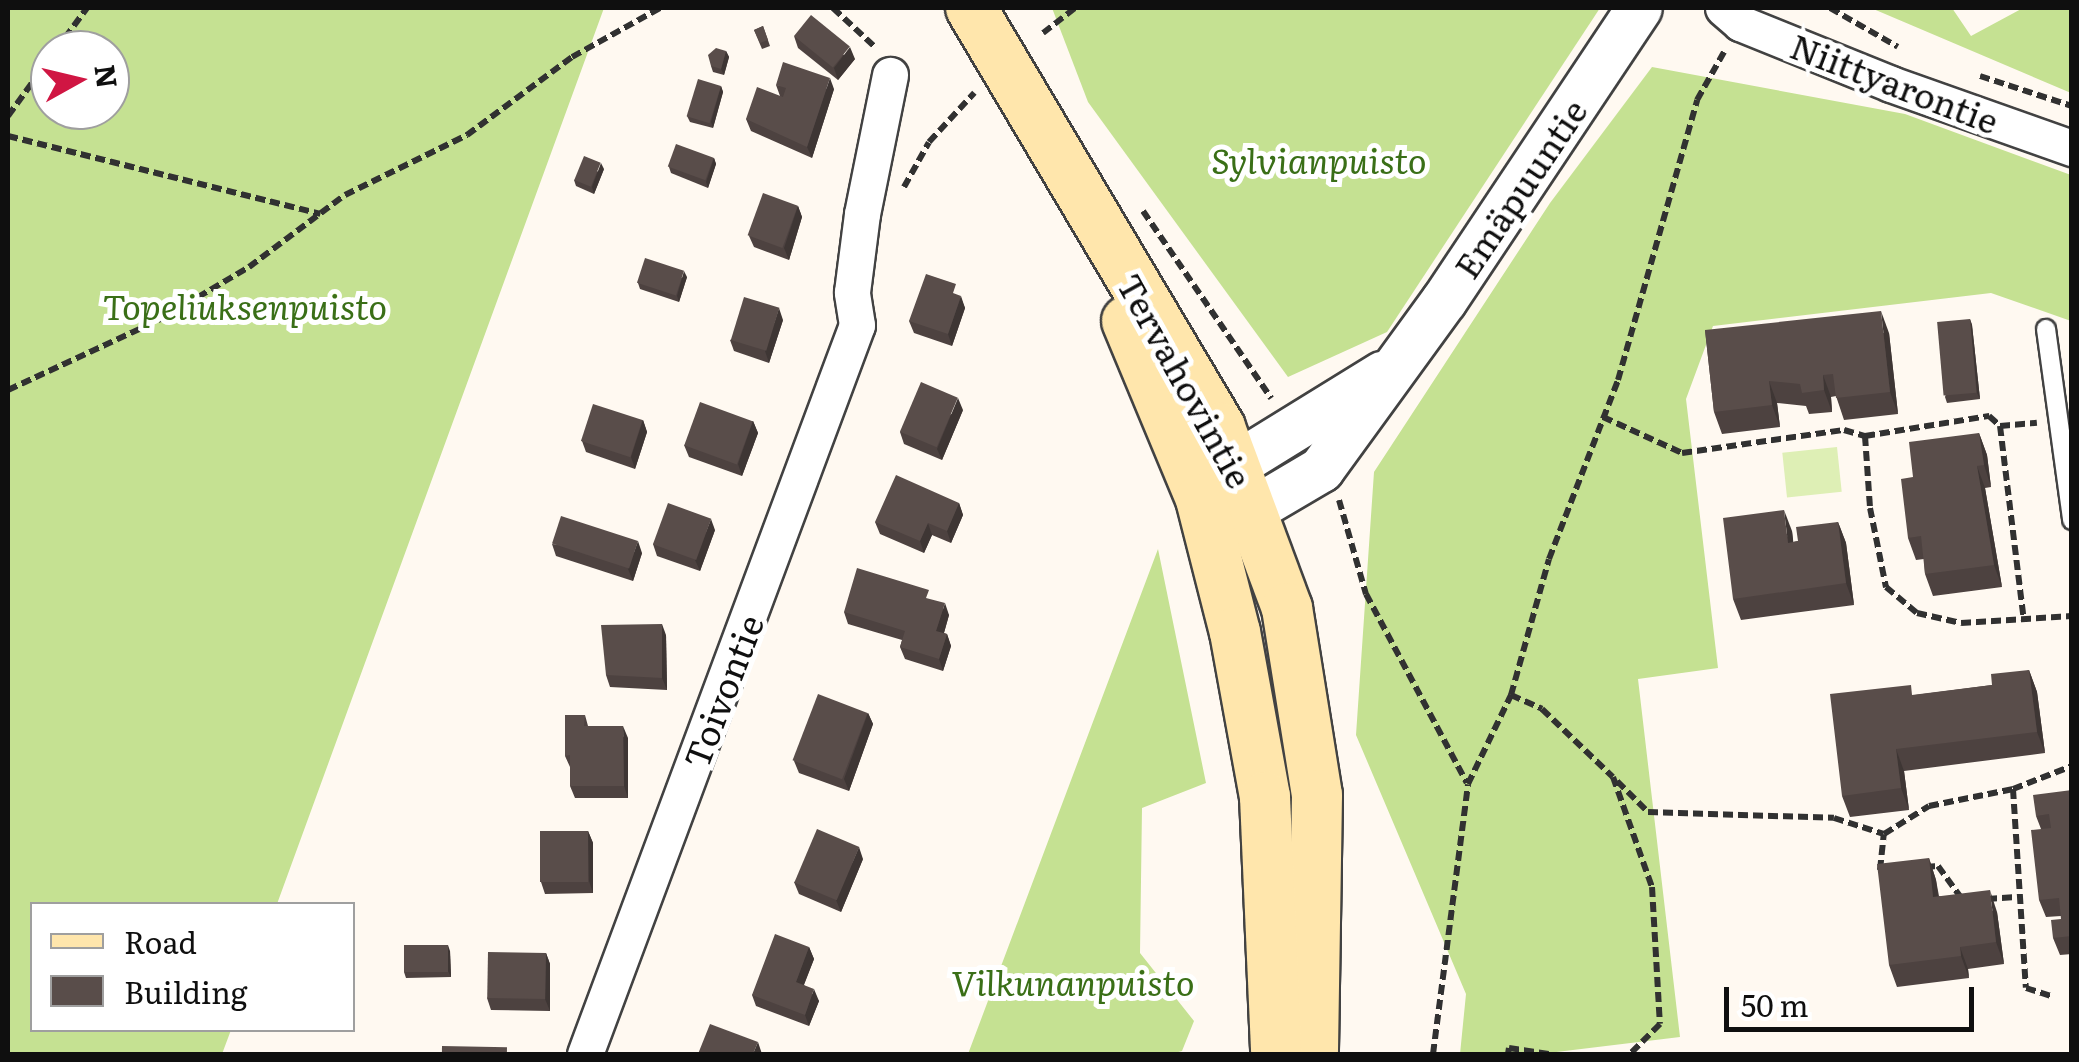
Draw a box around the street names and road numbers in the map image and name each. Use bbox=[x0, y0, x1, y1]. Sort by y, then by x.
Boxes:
street label: Niittyarontie bbox=[1785, 23, 2005, 141]
street label: Emäpuuntie bbox=[1444, 91, 1594, 285]
street label: Tervahovintie bbox=[1110, 266, 1262, 494]
street label: Toivontie bbox=[674, 609, 770, 773]

